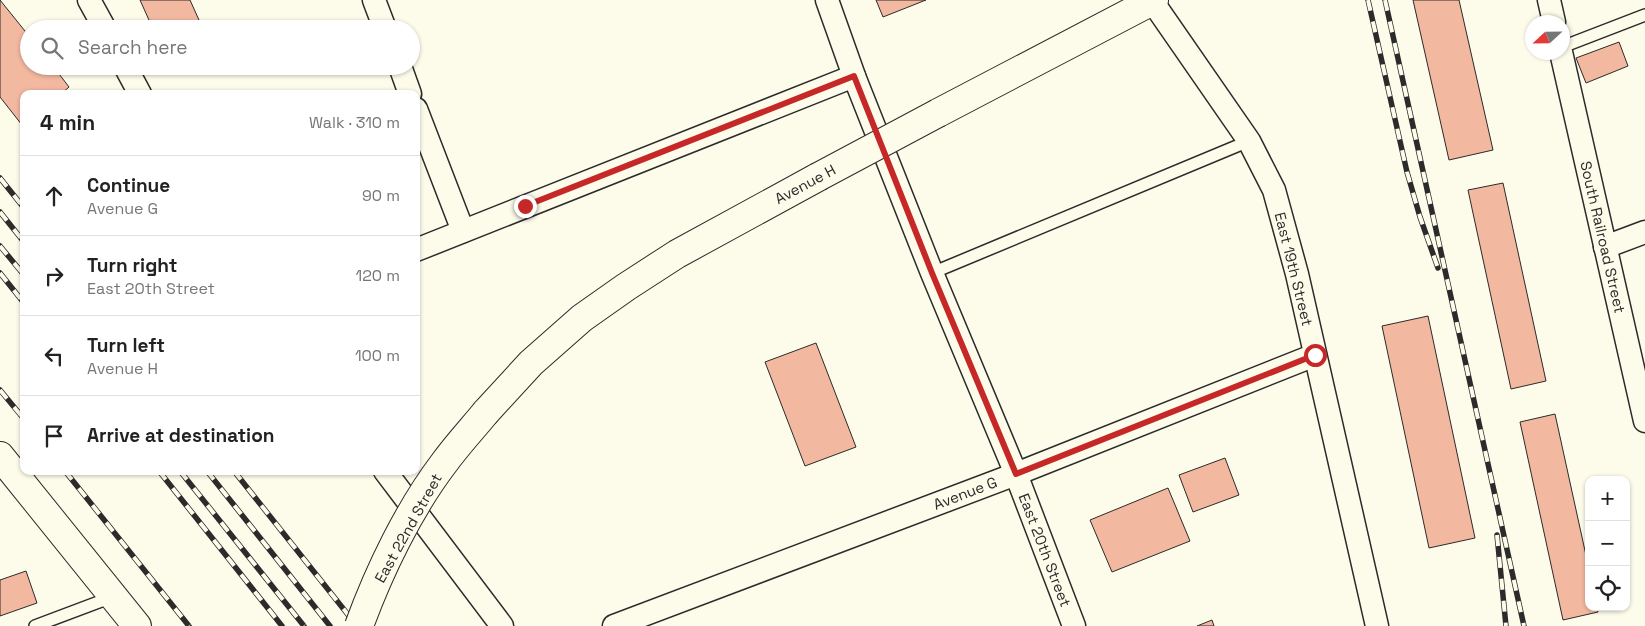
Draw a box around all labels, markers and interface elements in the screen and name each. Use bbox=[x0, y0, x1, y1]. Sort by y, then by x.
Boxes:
north arrow bbox=[1525, 15, 1570, 60]
search box bbox=[20, 20, 420, 75]
icon: search bbox=[38, 34, 66, 62]
text: Search here bbox=[78, 35, 188, 60]
text: 4 min bbox=[40, 109, 95, 136]
text: Walk · 310 m bbox=[309, 112, 400, 133]
street label: South Railroad Street bbox=[1576, 159, 1630, 315]
street label: Avenue H bbox=[771, 160, 839, 208]
text: Continue bbox=[87, 173, 170, 198]
icon: ahead bbox=[40, 182, 68, 210]
text: 90 m bbox=[362, 185, 400, 206]
route end bbox=[514, 195, 537, 218]
text: Avenue G bbox=[87, 198, 158, 219]
street label: East 19th Street bbox=[1271, 210, 1317, 328]
text: Turn right bbox=[87, 253, 177, 278]
icon: right bbox=[40, 262, 68, 290]
text: 120 m bbox=[356, 265, 400, 286]
text: East 20th Street bbox=[87, 278, 215, 299]
text: Turn left bbox=[87, 333, 165, 358]
icon: left bbox=[40, 342, 68, 370]
route start bbox=[1304, 344, 1327, 367]
text: 100 m bbox=[355, 345, 400, 366]
text: Avenue H bbox=[87, 358, 158, 379]
icon: arrive bbox=[40, 422, 68, 450]
text: Arrive at destination bbox=[87, 423, 275, 448]
street label: East 22nd Street bbox=[370, 470, 446, 586]
street label: Avenue G bbox=[930, 472, 1000, 514]
map controls bbox=[1585, 476, 1630, 611]
button: + bbox=[1585, 476, 1630, 521]
street label: East 20th Street bbox=[1015, 491, 1075, 609]
button: − bbox=[1585, 521, 1630, 566]
button: locate bbox=[1585, 566, 1630, 611]

